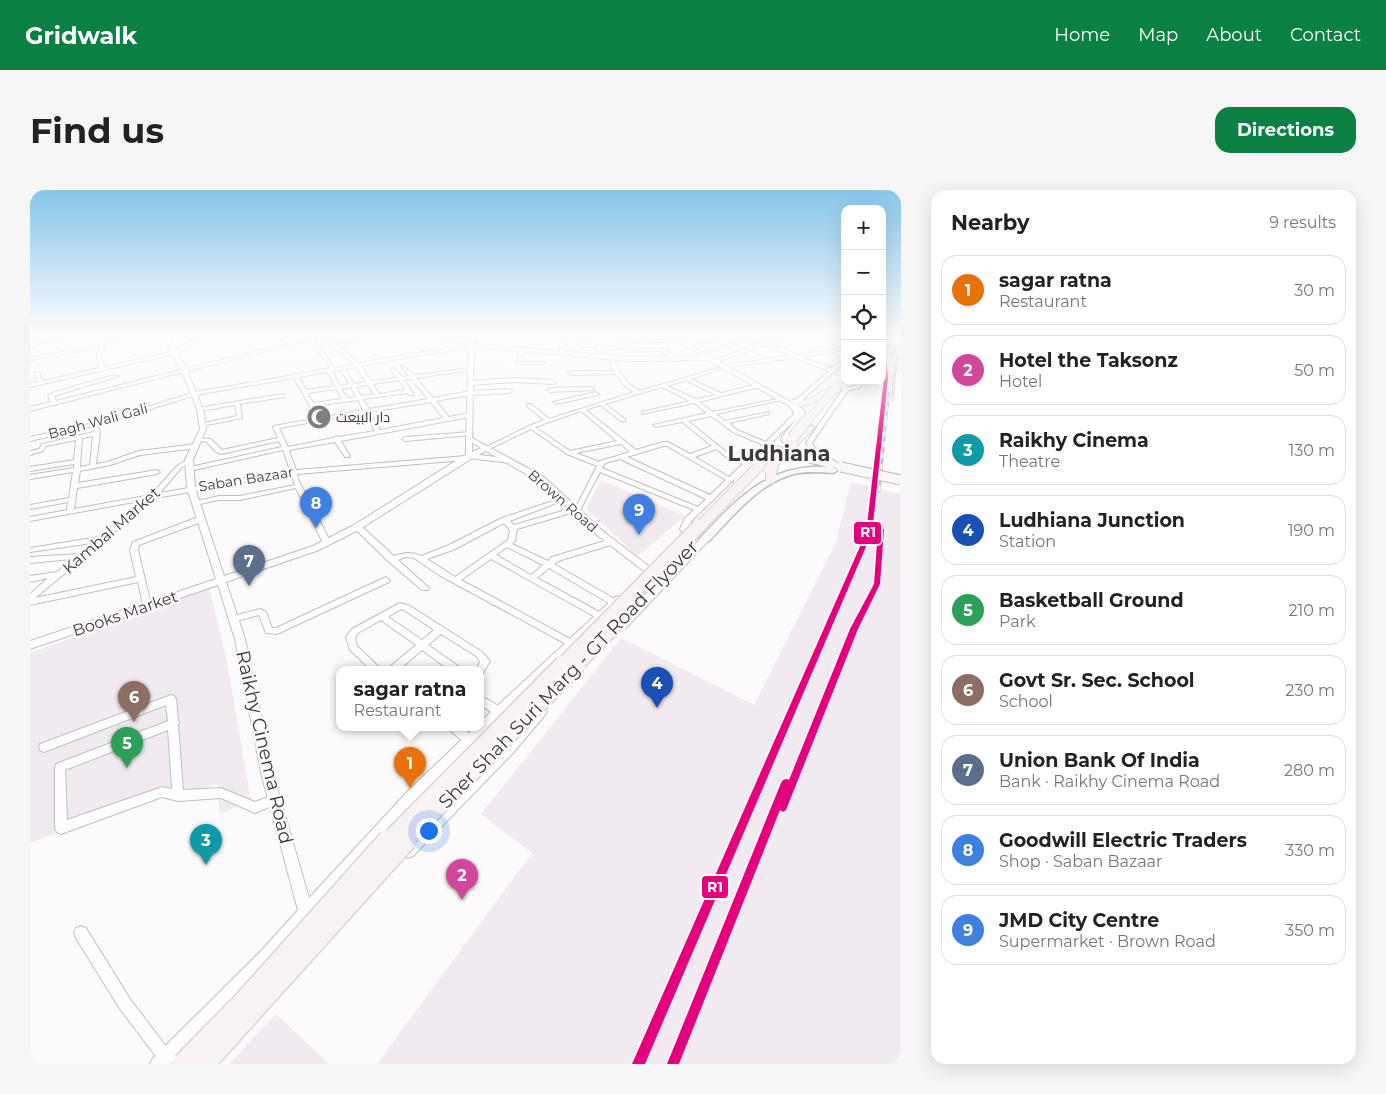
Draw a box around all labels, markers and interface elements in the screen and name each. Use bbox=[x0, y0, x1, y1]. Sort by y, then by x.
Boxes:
text: Gridwalk bbox=[25, 21, 137, 50]
text: Home bbox=[1054, 24, 1110, 46]
text: Map bbox=[1138, 24, 1178, 46]
text: About bbox=[1206, 24, 1262, 46]
text: Contact bbox=[1290, 24, 1361, 46]
button: Directions bbox=[1215, 107, 1356, 153]
text: Find us bbox=[30, 109, 164, 152]
map controls bbox=[841, 205, 886, 385]
button: + bbox=[841, 205, 886, 250]
text: Nearby bbox=[951, 210, 1030, 235]
text: 9 results bbox=[1269, 213, 1336, 232]
button: − bbox=[841, 250, 886, 295]
text: sagar ratna bbox=[999, 269, 1112, 292]
text: 1 bbox=[965, 281, 971, 300]
text: 30 m bbox=[1294, 281, 1335, 300]
text: Restaurant bbox=[999, 292, 1087, 311]
button: locate bbox=[841, 295, 886, 340]
button: layers bbox=[841, 340, 886, 385]
text: Hotel the Taksonz bbox=[999, 349, 1178, 372]
text: 2 bbox=[963, 361, 973, 380]
text: 50 m bbox=[1294, 361, 1335, 380]
text: Hotel bbox=[999, 372, 1042, 391]
street label: Bagh Wali Gali bbox=[46, 399, 150, 443]
mosque icon: دار البیعت bbox=[306, 404, 332, 430]
place label: دار البیعت bbox=[336, 408, 390, 426]
text: Raikhy Cinema bbox=[999, 429, 1149, 452]
district label: Ludhiana bbox=[728, 441, 830, 466]
text: 3 bbox=[963, 441, 973, 460]
text: 130 m bbox=[1288, 441, 1335, 460]
text: Theatre bbox=[999, 452, 1060, 471]
street label: Saban Bazaar bbox=[197, 463, 295, 495]
street label: Brown Road bbox=[524, 466, 602, 536]
street label: Kambal Market bbox=[59, 483, 164, 578]
pin: 8 bbox=[300, 487, 332, 528]
pin: 9 bbox=[623, 494, 655, 535]
text: Ludhiana Junction bbox=[999, 509, 1185, 532]
line badge: R1 bbox=[853, 521, 882, 545]
text: 4 bbox=[962, 521, 974, 540]
text: 190 m bbox=[1288, 521, 1335, 540]
text: R1 bbox=[860, 523, 876, 541]
text: Station bbox=[999, 532, 1056, 551]
street label: Sher Shah Suri Marg - GT Road Flyover bbox=[434, 535, 703, 813]
pin: 7 bbox=[233, 545, 265, 586]
street label: Books Market bbox=[70, 586, 181, 640]
text: Basketball Ground bbox=[999, 589, 1184, 612]
text: 5 bbox=[963, 601, 973, 620]
text: 210 m bbox=[1288, 601, 1335, 620]
text: Park bbox=[999, 612, 1036, 631]
street label: Raikhy Cinema Road bbox=[231, 648, 298, 846]
popup bbox=[336, 666, 484, 731]
pin: 4 bbox=[641, 667, 673, 708]
text: Govt Sr. Sec. School bbox=[999, 669, 1195, 692]
text: sagar ratna bbox=[354, 678, 466, 701]
pin: 6 bbox=[118, 681, 150, 722]
text: 6 bbox=[963, 681, 973, 700]
text: 230 m bbox=[1285, 681, 1335, 700]
text: School bbox=[999, 692, 1053, 711]
text: Restaurant bbox=[354, 701, 442, 720]
pin: 5 bbox=[111, 727, 143, 768]
pin: 1 bbox=[394, 747, 426, 788]
text: Union Bank Of India bbox=[999, 749, 1200, 772]
text: 7 bbox=[963, 761, 973, 780]
text: 280 m bbox=[1284, 761, 1335, 780]
text: Bank · Raikhy Cinema Road bbox=[999, 772, 1220, 791]
your location bbox=[416, 818, 442, 844]
pin: 3 bbox=[190, 824, 222, 865]
text: Goodwill Electric Traders bbox=[999, 829, 1247, 852]
text: 8 bbox=[963, 841, 973, 860]
text: 330 m bbox=[1285, 841, 1335, 860]
text: Shop · Saban Bazaar bbox=[999, 852, 1162, 871]
pin: 2 bbox=[446, 859, 478, 900]
line badge: R1 bbox=[701, 875, 729, 899]
text: R1 bbox=[707, 878, 723, 896]
text: JMD City Centre bbox=[999, 909, 1159, 932]
text: 9 bbox=[963, 921, 973, 940]
text: 350 m bbox=[1285, 921, 1335, 940]
text: Supermarket · Brown Road bbox=[999, 932, 1216, 951]

